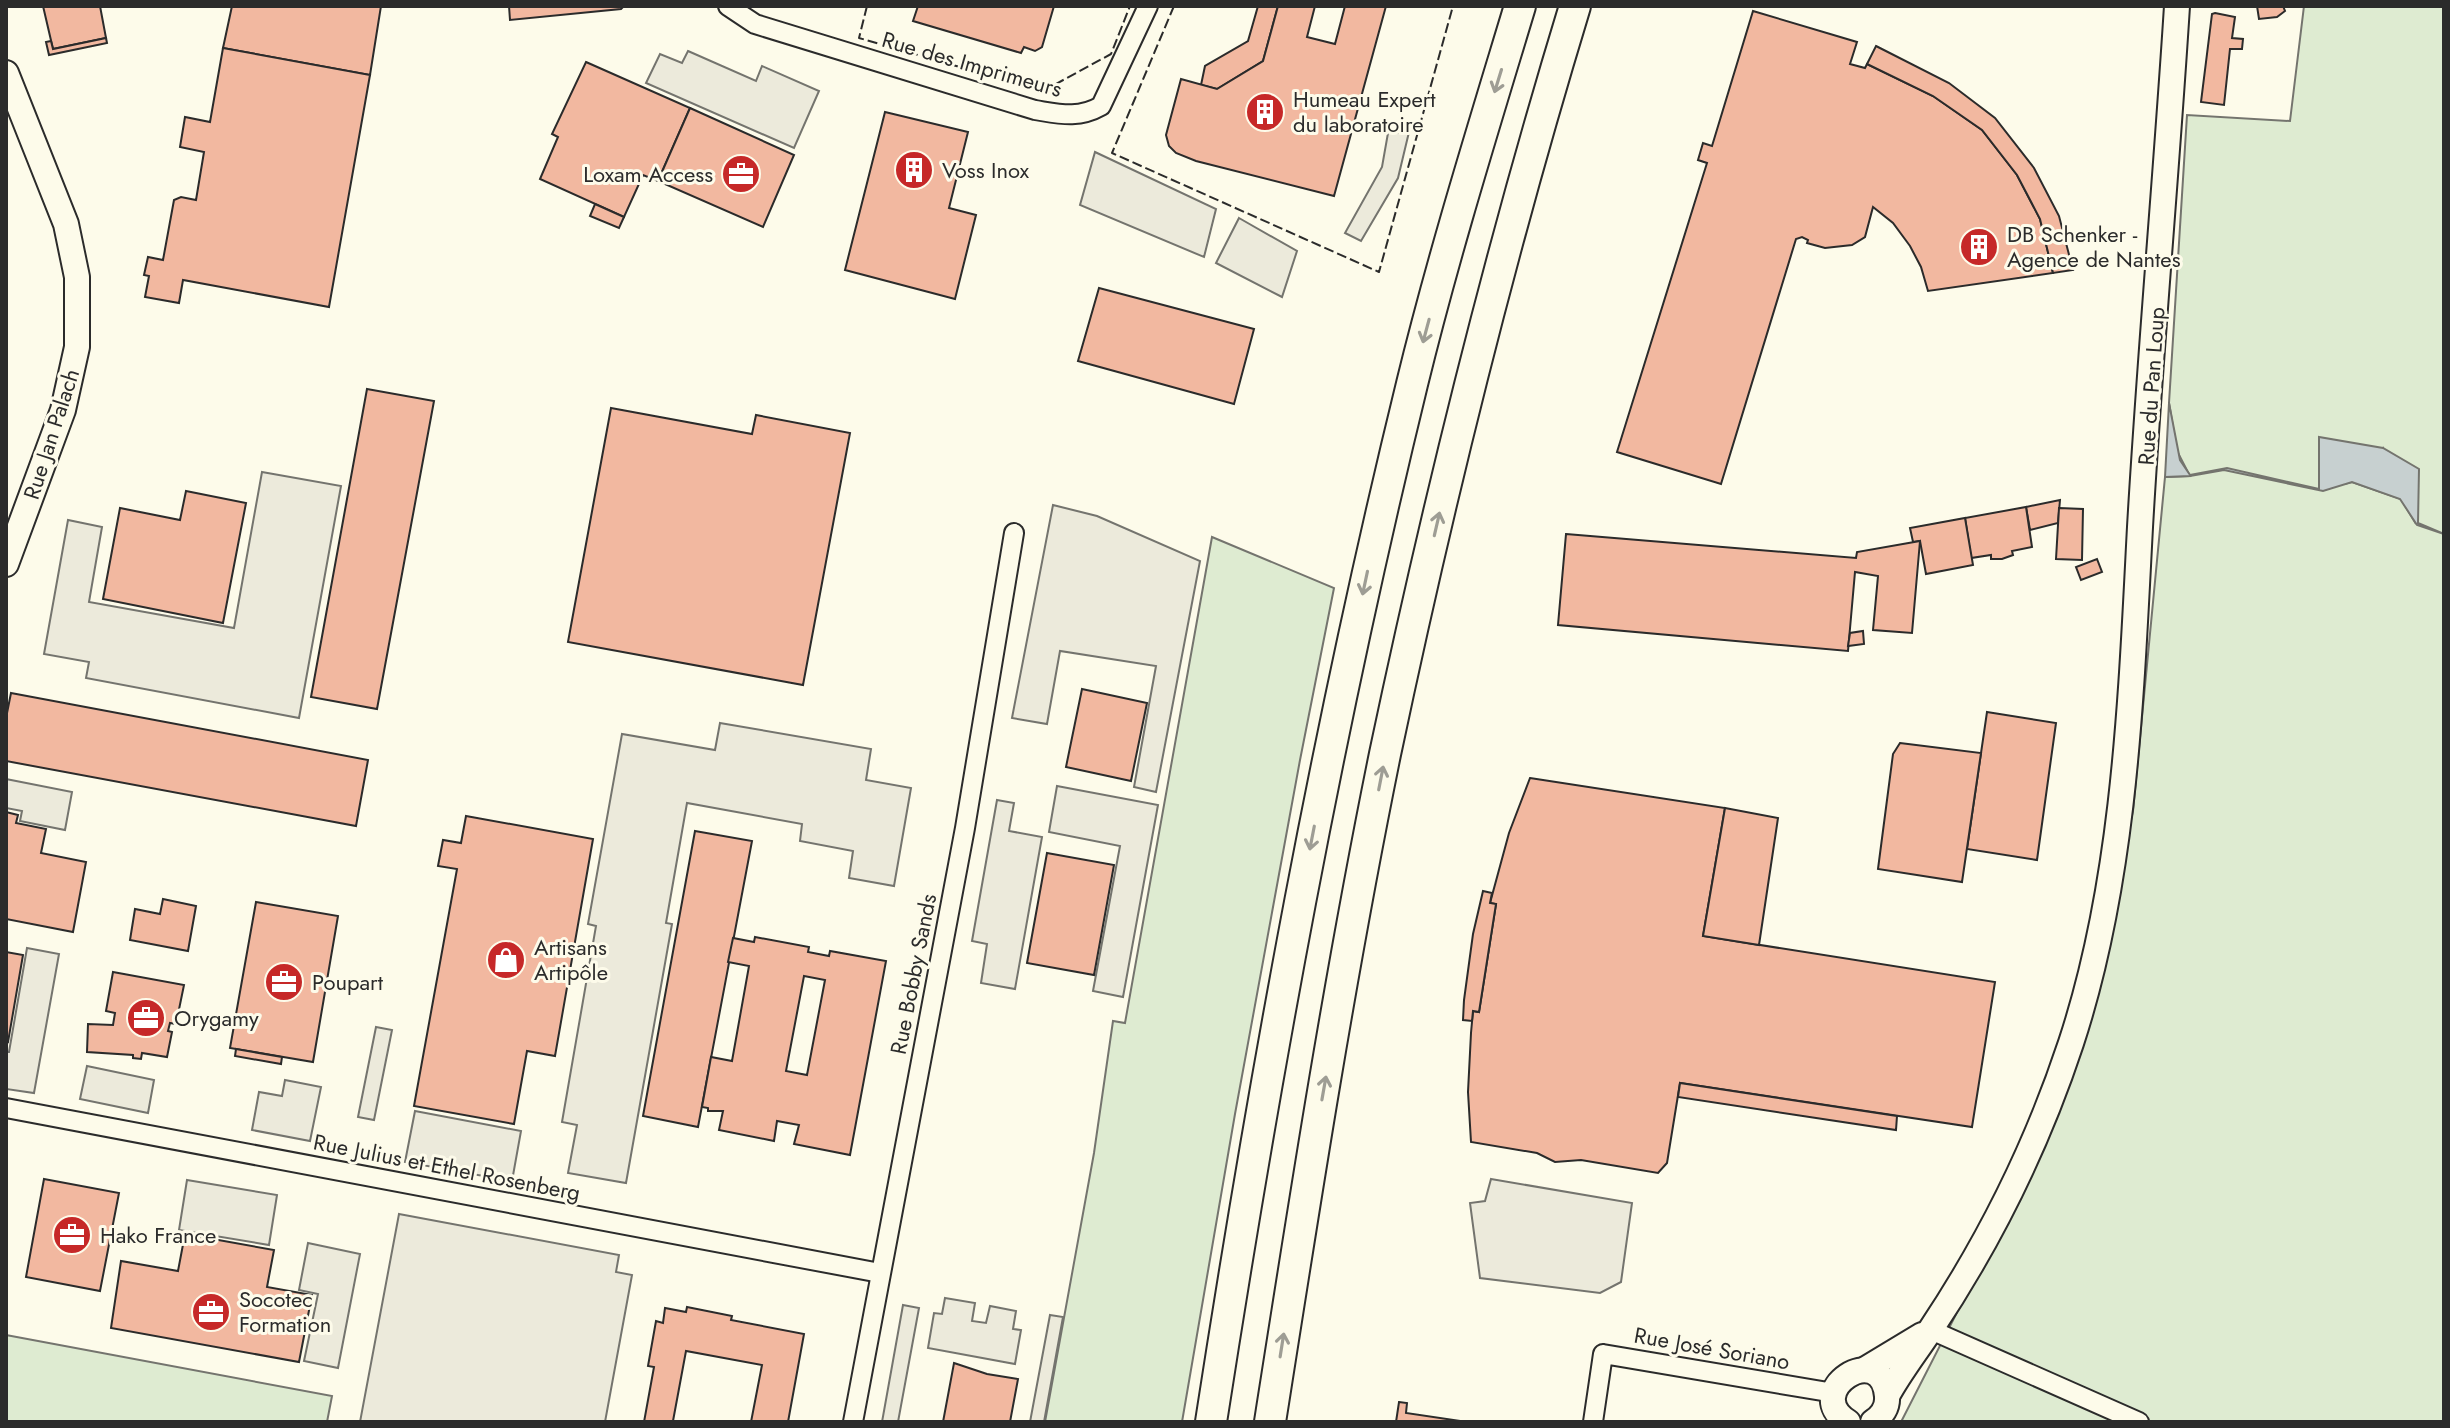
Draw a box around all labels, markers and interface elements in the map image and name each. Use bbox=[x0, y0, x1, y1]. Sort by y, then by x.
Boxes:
street label: Rue des Imprimeurs bbox=[878, 23, 1066, 105]
one-way arrow bbox=[1490, 67, 1505, 93]
place label: Humeau Expert du laboratoire bbox=[1293, 83, 1436, 140]
building icon: Humeau Expert du laboratoire bbox=[1244, 91, 1286, 133]
building icon: Voss Inox bbox=[893, 149, 935, 191]
office icon: Loxam Access bbox=[720, 153, 762, 195]
place label: Voss Inox bbox=[942, 154, 1030, 186]
place label: Loxam Access bbox=[583, 158, 713, 190]
place label: DB Schenker - Agence de Nantes bbox=[2007, 218, 2181, 275]
building icon: DB Schenker - Agence de Nantes bbox=[1958, 226, 2000, 268]
street label: Rue du Pan Loup bbox=[2130, 306, 2172, 466]
one-way arrow bbox=[1418, 317, 1433, 343]
street label: Rue Jan Palach bbox=[15, 365, 87, 503]
one-way arrow bbox=[1430, 511, 1445, 537]
one-way arrow bbox=[1357, 570, 1372, 596]
one-way arrow bbox=[1374, 765, 1389, 791]
one-way arrow bbox=[1304, 825, 1319, 850]
street label: Rue Bobby Sands bbox=[882, 891, 944, 1057]
place label: Artisans Artipôle bbox=[534, 931, 608, 988]
shop icon: Artisans Artipôle bbox=[485, 939, 527, 981]
office icon: Poupart bbox=[263, 961, 305, 1003]
place label: Poupart bbox=[312, 966, 384, 998]
office icon: Orygamy bbox=[125, 997, 167, 1039]
place label: Orygamy bbox=[174, 1002, 259, 1034]
one-way arrow bbox=[1318, 1076, 1333, 1102]
street label: Rue Julius et Ethel Rosenberg bbox=[311, 1125, 583, 1209]
office icon: Hako France bbox=[51, 1214, 93, 1256]
place label: Hako France bbox=[100, 1219, 216, 1251]
place label: Socotec Formation bbox=[239, 1283, 331, 1340]
office icon: Socotec Formation bbox=[190, 1291, 232, 1333]
street label: Rue José Soriano bbox=[1632, 1319, 1792, 1377]
one-way arrow bbox=[1275, 1333, 1290, 1358]

